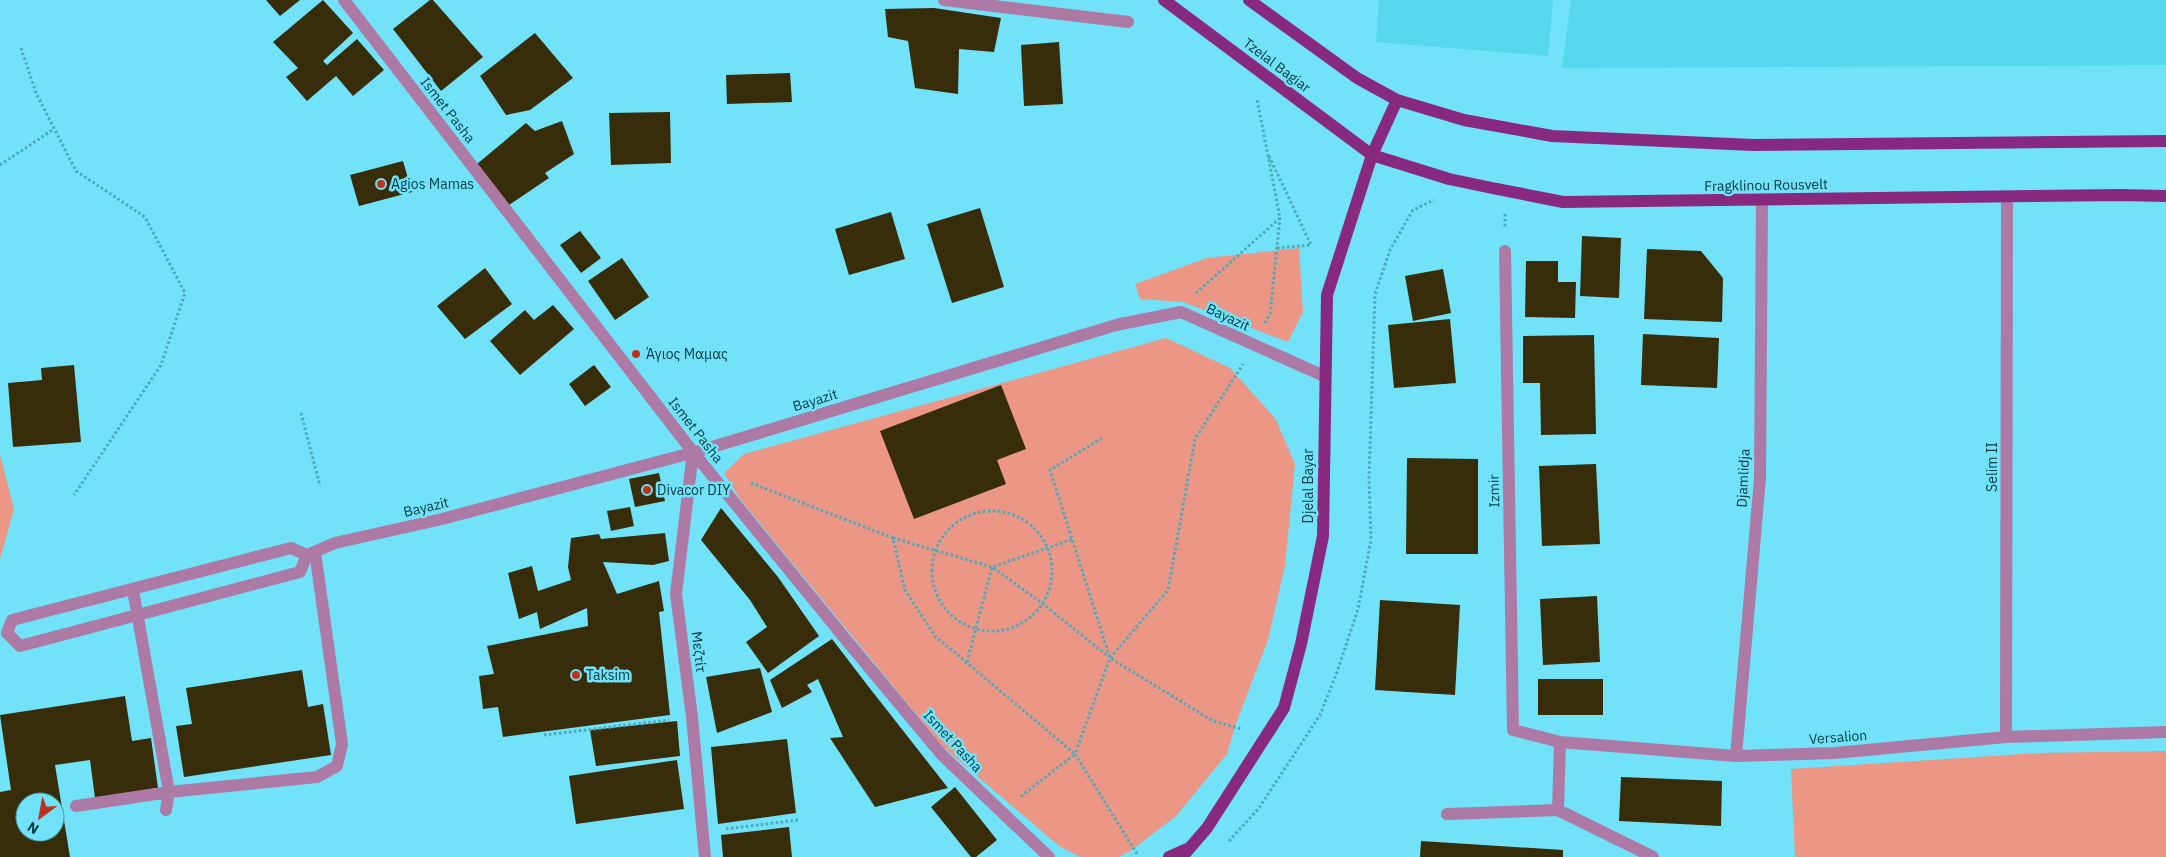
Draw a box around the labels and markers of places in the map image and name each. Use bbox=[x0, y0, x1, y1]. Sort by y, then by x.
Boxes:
place label: Agios Mamas bbox=[391, 175, 474, 193]
marker: Agios Mamas bbox=[375, 178, 387, 190]
place label: Άγιος Μαμας bbox=[646, 345, 728, 363]
marker: Άγιος Μαμας bbox=[630, 348, 642, 360]
place label: Divacor DIY bbox=[657, 481, 731, 499]
marker: Divacor DIY bbox=[641, 484, 653, 496]
place label: Taksim bbox=[586, 666, 630, 684]
marker: Taksim bbox=[570, 669, 582, 681]

